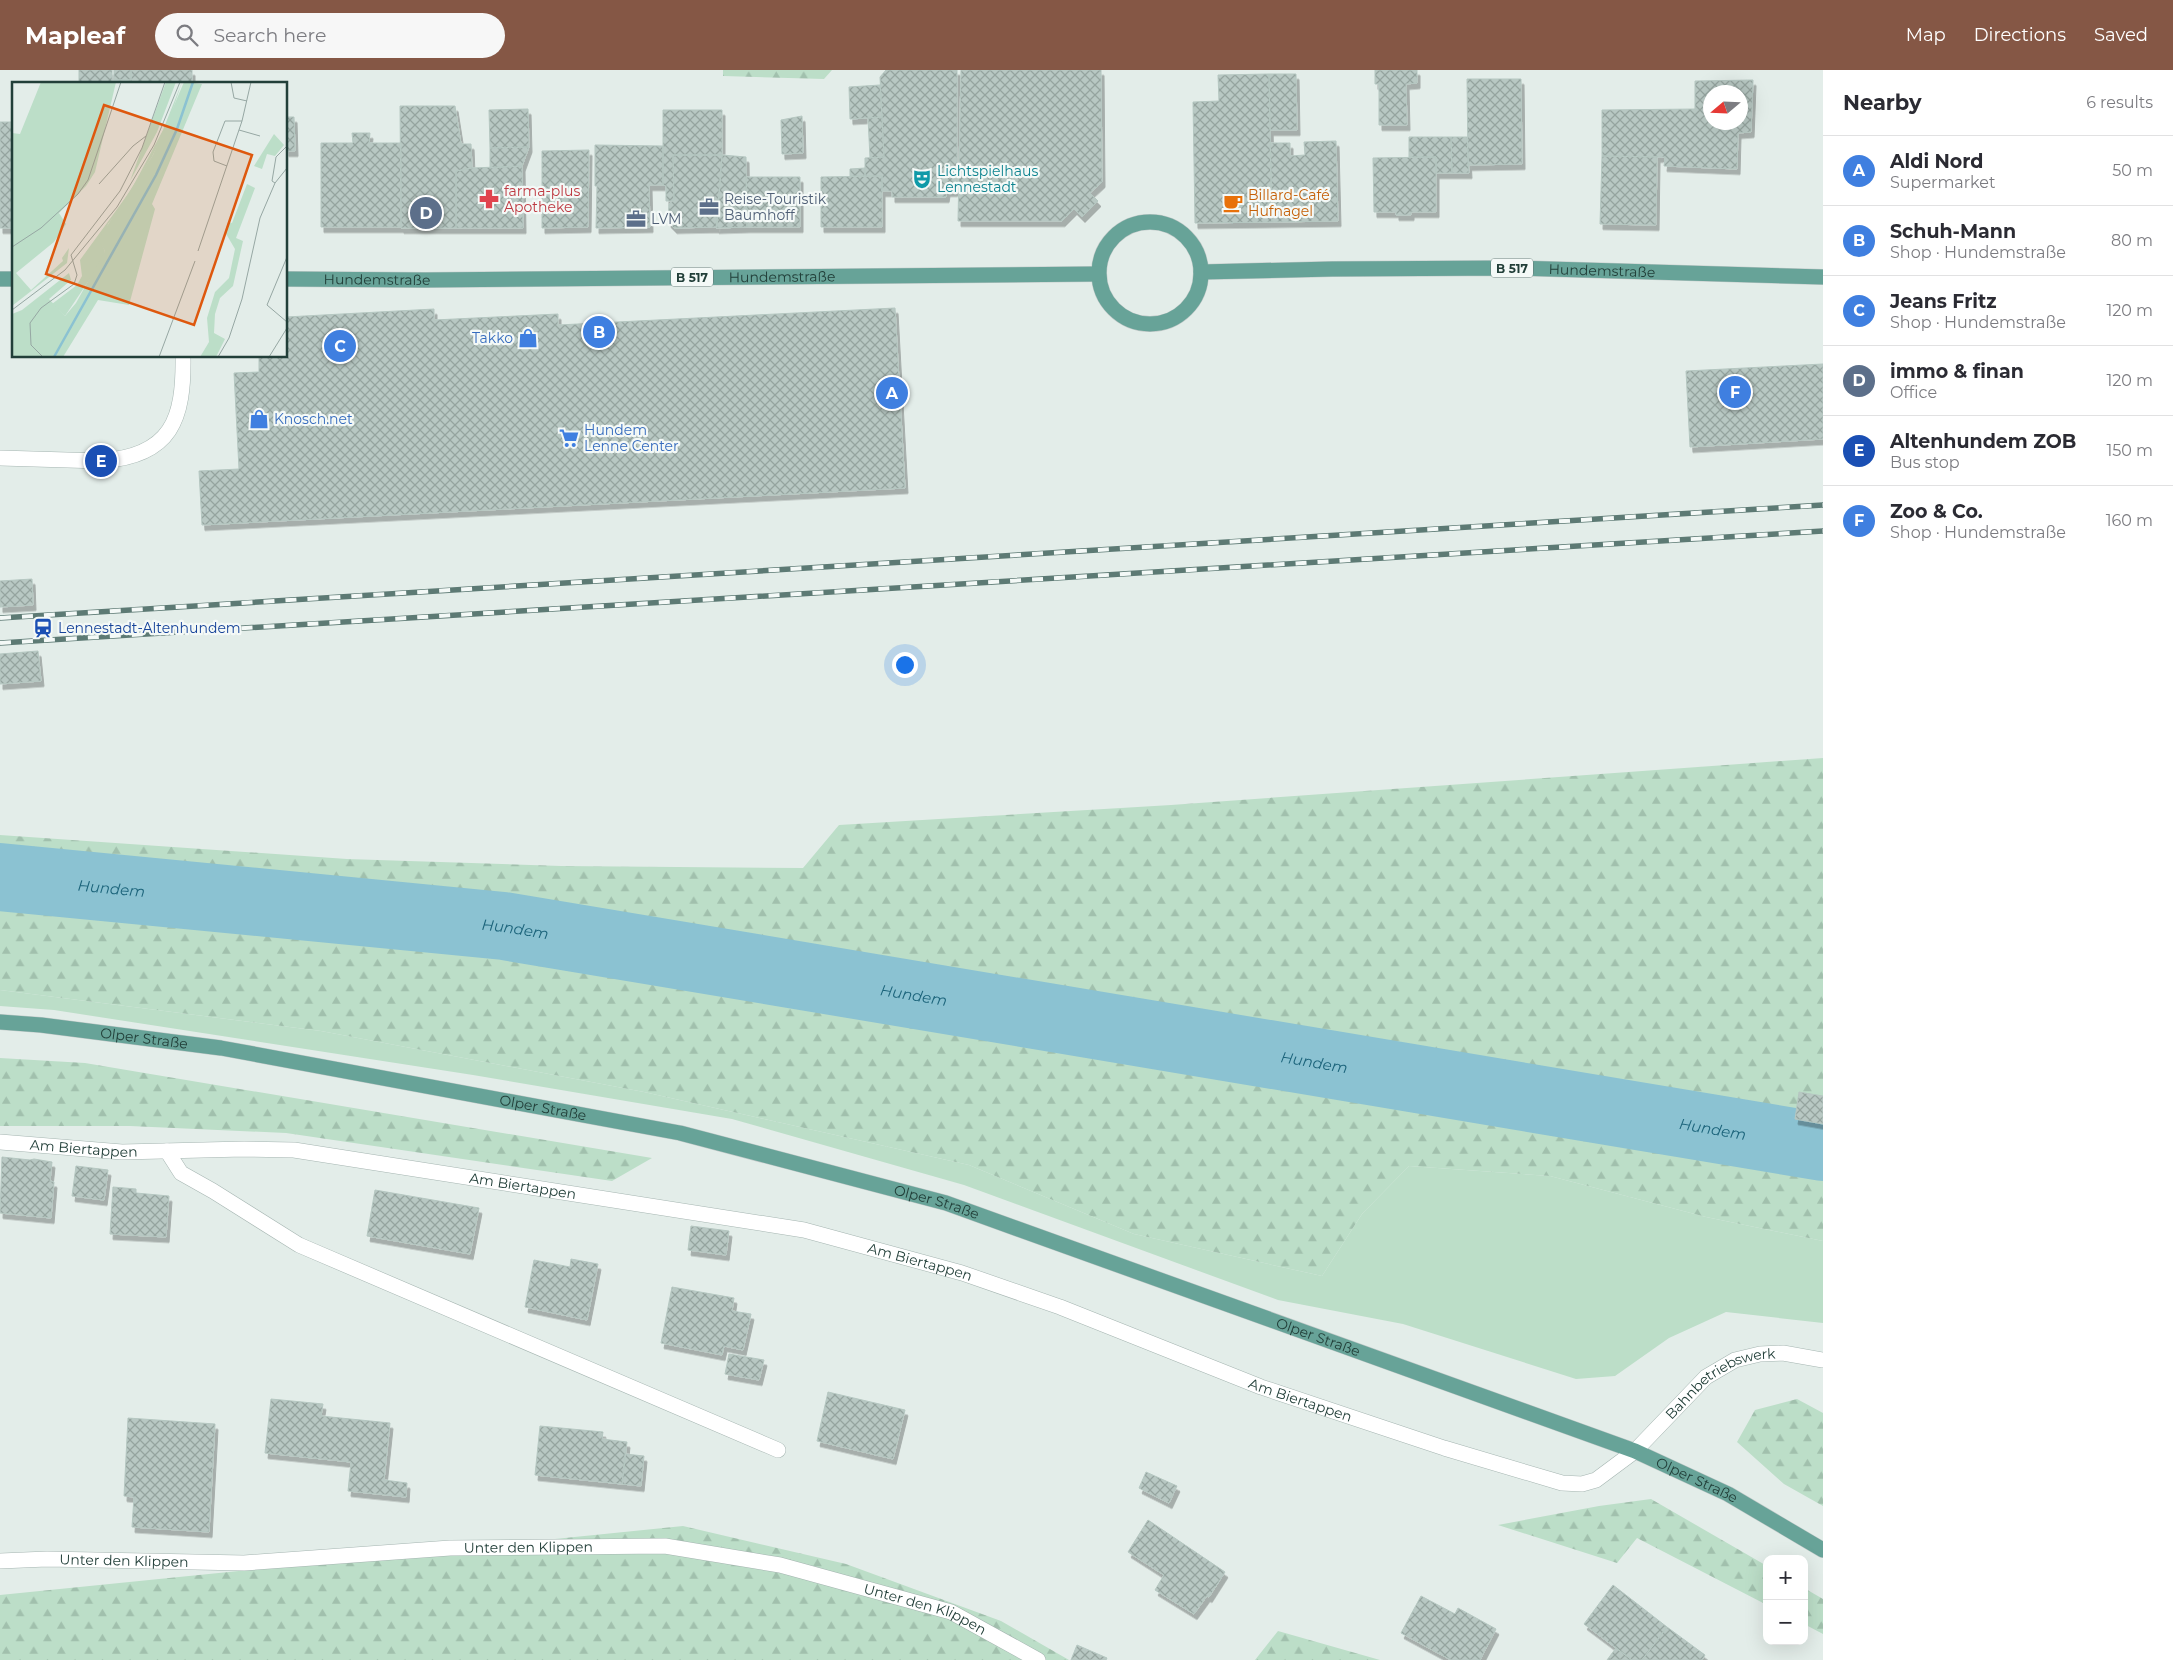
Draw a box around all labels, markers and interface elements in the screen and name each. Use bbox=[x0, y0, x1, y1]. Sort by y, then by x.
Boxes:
search box bbox=[155, 13, 505, 58]
text: Mapleaf bbox=[25, 21, 125, 50]
icon: search bbox=[173, 21, 201, 49]
text: Search here bbox=[213, 24, 326, 47]
text: Map bbox=[1906, 24, 1946, 46]
text: Directions bbox=[1974, 24, 2066, 46]
text: Saved bbox=[2094, 24, 2148, 46]
inset map bbox=[12, 82, 288, 358]
north arrow bbox=[1703, 85, 1748, 130]
text: Nearby bbox=[1843, 90, 1922, 115]
text: 6 results bbox=[2086, 93, 2153, 112]
text: Aldi Nord bbox=[1890, 150, 1984, 173]
text: A bbox=[1853, 161, 1865, 180]
text: 50 m bbox=[2112, 161, 2153, 180]
place label: Lichtspielhaus Lennestadt bbox=[937, 162, 1038, 196]
theatre icon: Lichtspielhaus Lennestadt bbox=[911, 168, 933, 190]
text: Supermarket bbox=[1890, 173, 1996, 192]
place label: farma-plus Apotheke bbox=[504, 182, 580, 216]
place label: Billard-Café Hufnagel bbox=[1248, 186, 1330, 220]
pharmacy icon: farma-plus Apotheke bbox=[478, 188, 500, 210]
place label: Reise-Touristik Baumhoff bbox=[724, 190, 827, 224]
cafe icon: Billard-Café Hufnagel bbox=[1222, 192, 1244, 214]
pin: D bbox=[410, 194, 442, 232]
office icon: Reise-Touristik Baumhoff bbox=[698, 196, 720, 218]
office icon: LVM bbox=[625, 208, 647, 230]
place label: LVM bbox=[651, 210, 681, 228]
text: Schuh-Mann bbox=[1890, 220, 2016, 243]
text: B bbox=[1853, 231, 1865, 250]
text: 80 m bbox=[2111, 231, 2153, 250]
text: Shop · Hundemstraße bbox=[1890, 243, 2066, 262]
road number: B 517 bbox=[1491, 258, 1533, 278]
street label: Hundemstraße bbox=[1548, 260, 1656, 281]
street label: Hundemstraße bbox=[729, 267, 835, 286]
road number: B 517 bbox=[671, 268, 713, 286]
street label: Hundemstraße bbox=[324, 270, 430, 289]
text: Jeans Fritz bbox=[1890, 290, 1997, 313]
text: C bbox=[1853, 301, 1865, 320]
text: 120 m bbox=[2106, 301, 2153, 320]
pin: B bbox=[583, 313, 615, 351]
text: Shop · Hundemstraße bbox=[1890, 313, 2066, 332]
pin: C bbox=[324, 327, 356, 365]
shop icon: Takko bbox=[517, 327, 539, 349]
place label: Takko bbox=[472, 329, 513, 347]
text: immo & finan bbox=[1890, 360, 2024, 383]
text: D bbox=[1852, 371, 1866, 390]
text: 120 m bbox=[2106, 371, 2153, 390]
pin: F bbox=[1719, 373, 1751, 411]
pin: A bbox=[876, 374, 908, 412]
text: Office bbox=[1890, 383, 1937, 402]
shop icon: Knosch.net bbox=[248, 408, 270, 430]
place label: Knosch.net bbox=[274, 410, 353, 428]
place label: Hundem Lenne Center bbox=[584, 421, 679, 455]
supermarket icon: Hundem Lenne Center bbox=[558, 427, 580, 449]
text: Altenhundem ZOB bbox=[1890, 430, 2076, 453]
text: E bbox=[1854, 441, 1864, 460]
text: 150 m bbox=[2106, 441, 2153, 460]
pin: E bbox=[85, 442, 117, 480]
text: Bus stop bbox=[1890, 453, 1960, 472]
text: Zoo & Co. bbox=[1890, 500, 1983, 523]
text: F bbox=[1854, 511, 1864, 530]
text: 160 m bbox=[2106, 511, 2153, 530]
text: Shop · Hundemstraße bbox=[1890, 523, 2066, 542]
station icon: Lennestadt-Altenhundem bbox=[32, 617, 54, 639]
place label: Lennestadt-Altenhundem bbox=[58, 619, 241, 637]
your location bbox=[892, 652, 918, 678]
water label: Hundem bbox=[77, 875, 146, 901]
water label: Hundem bbox=[481, 914, 550, 943]
water label: Hundem bbox=[879, 980, 949, 1010]
street label: Olper Straße bbox=[99, 1024, 189, 1053]
water label: Hundem bbox=[1279, 1047, 1349, 1077]
street label: Olper Straße bbox=[498, 1091, 588, 1125]
water label: Hundem bbox=[1678, 1114, 1748, 1143]
street label: Am Biertappen bbox=[29, 1135, 138, 1161]
street label: Am Biertappen bbox=[468, 1169, 577, 1203]
street label: Olper Straße bbox=[892, 1181, 982, 1223]
street label: Am Biertappen bbox=[866, 1239, 975, 1285]
street label: Olper Straße bbox=[1274, 1314, 1363, 1360]
street label: Bahnbetriebswerk bbox=[1661, 1344, 1776, 1423]
street label: Am Biertappen bbox=[1246, 1374, 1354, 1426]
street label: Olper Straße bbox=[1653, 1453, 1741, 1507]
street label: Unter den Klippen bbox=[464, 1538, 593, 1557]
street label: Unter den Klippen bbox=[59, 1550, 189, 1571]
map controls bbox=[1763, 1555, 1808, 1645]
button: + bbox=[1763, 1555, 1808, 1600]
street label: Unter den Klippen bbox=[862, 1579, 990, 1639]
button: − bbox=[1763, 1600, 1808, 1645]

